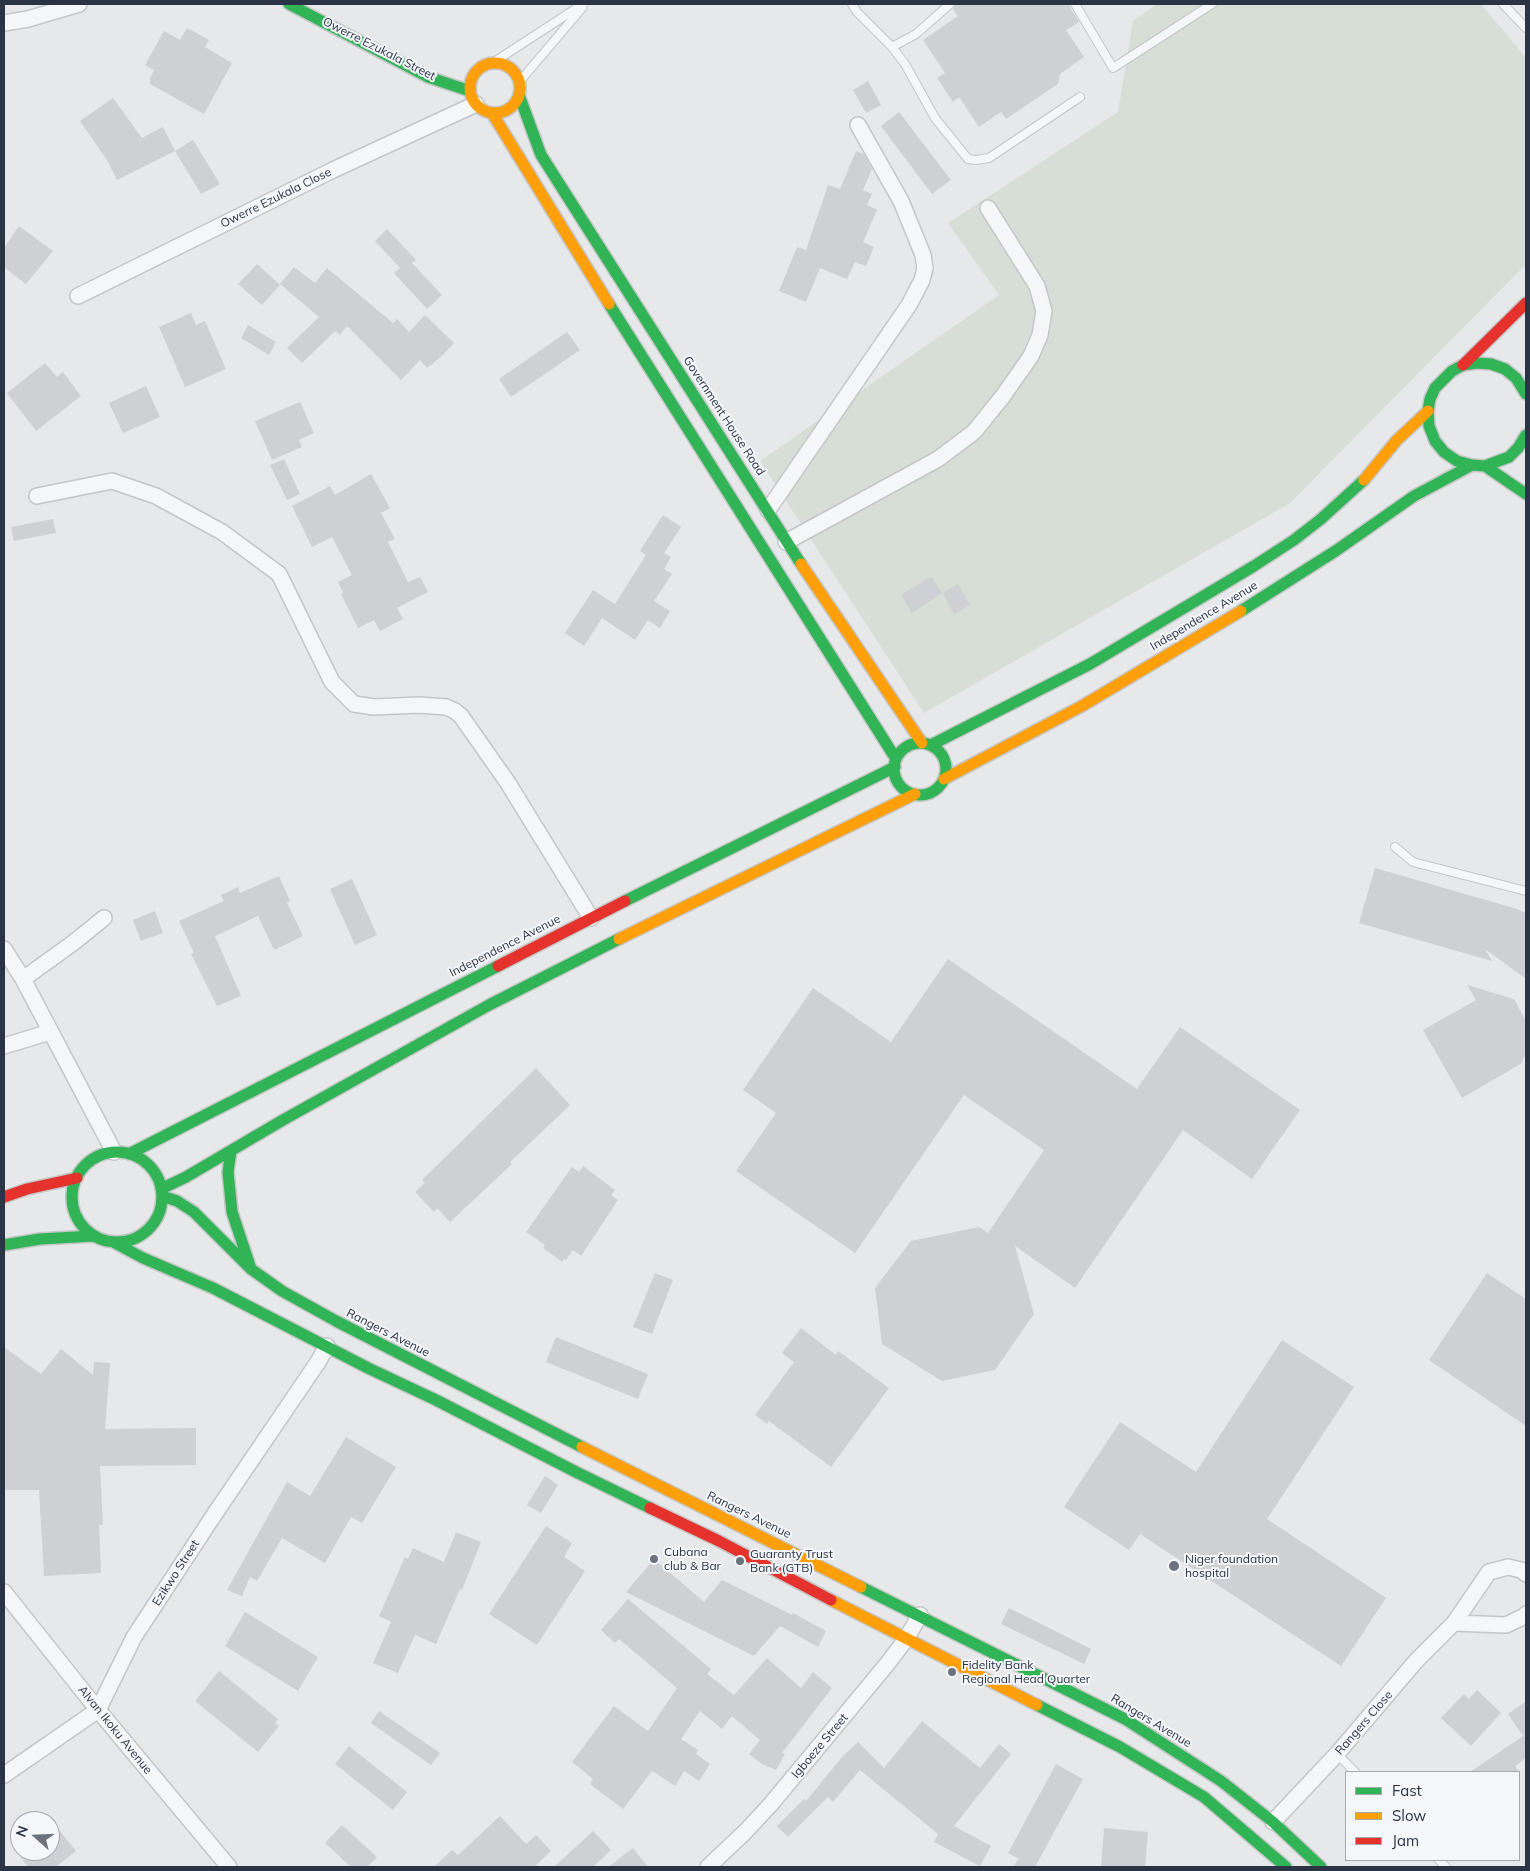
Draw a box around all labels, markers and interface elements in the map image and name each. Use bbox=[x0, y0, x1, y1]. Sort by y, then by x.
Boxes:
street label: Owerre Ezukala Street bbox=[320, 14, 438, 84]
street label: Owerre Ezukala Close bbox=[218, 165, 334, 231]
street label: Government House Road bbox=[680, 354, 768, 478]
street label: Independence Avenue bbox=[1148, 578, 1260, 654]
street label: Independence Avenue bbox=[447, 912, 563, 980]
street label: Rangers Avenue bbox=[344, 1306, 432, 1360]
street label: Rangers Avenue bbox=[705, 1488, 793, 1542]
street label: Ezikwo Street bbox=[149, 1537, 203, 1609]
place label: Cubana club & Bar bbox=[664, 1545, 721, 1573]
place label: Guaranty Trust Bank (GTB) bbox=[750, 1547, 833, 1575]
place label: Niger foundation hospital bbox=[1185, 1552, 1278, 1580]
marker: Cubana club & Bar bbox=[648, 1553, 660, 1565]
marker: Guaranty Trust Bank (GTB) bbox=[734, 1555, 746, 1567]
marker: Niger foundation hospital bbox=[1167, 1559, 1181, 1573]
place label: Fidelity Bank Regional Head Quarter bbox=[962, 1658, 1090, 1686]
marker: Fidelity Bank Regional Head Quarter bbox=[946, 1666, 958, 1678]
street label: Alvan Ikoku Avenue bbox=[75, 1683, 155, 1777]
street label: Rangers Close bbox=[1332, 1688, 1396, 1758]
street label: Rangers Avenue bbox=[1108, 1691, 1194, 1751]
street label: Igboeze Street bbox=[789, 1711, 851, 1781]
legend bbox=[1345, 1771, 1520, 1861]
text: Fast bbox=[1392, 1781, 1422, 1800]
text: Slow bbox=[1392, 1806, 1426, 1825]
north arrow bbox=[10, 1811, 60, 1861]
text: N bbox=[12, 1823, 32, 1839]
text: Jam bbox=[1392, 1831, 1419, 1850]

